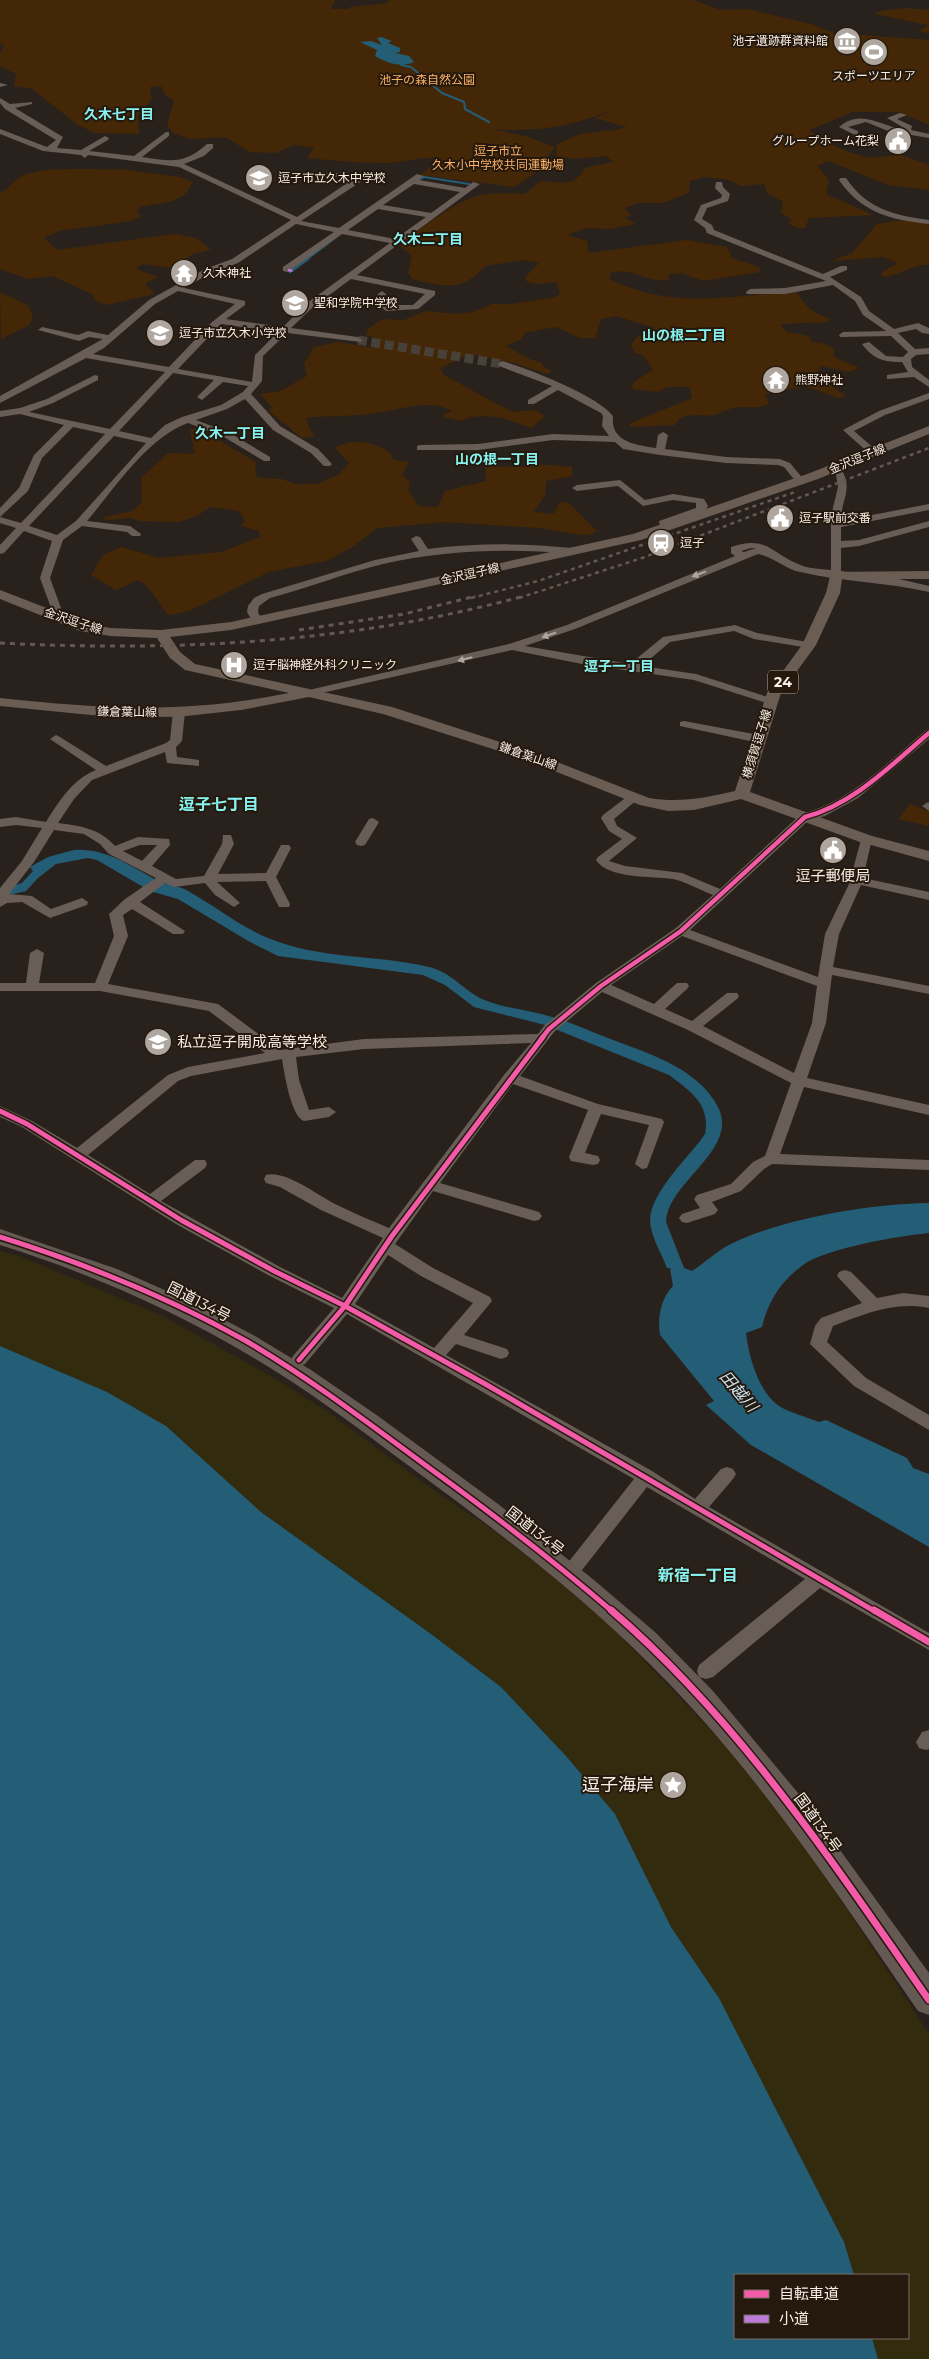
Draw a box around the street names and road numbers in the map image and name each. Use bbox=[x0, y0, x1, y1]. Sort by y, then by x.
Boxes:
street label: 金沢逗子線 bbox=[826, 440, 887, 477]
street label: 金沢逗子線 bbox=[439, 559, 501, 588]
street label: 金沢逗子線 bbox=[42, 604, 104, 637]
road number: 24 bbox=[768, 670, 798, 694]
street label: 鎌倉葉山線 bbox=[97, 703, 157, 720]
street label: 横須賀逗子線 bbox=[739, 707, 774, 780]
street label: 鎌倉葉山線 bbox=[497, 739, 559, 772]
street label: 国道134号 bbox=[164, 1277, 234, 1326]
street label: 国道134号 bbox=[502, 1502, 568, 1559]
street label: 国道134号 bbox=[790, 1789, 846, 1856]

